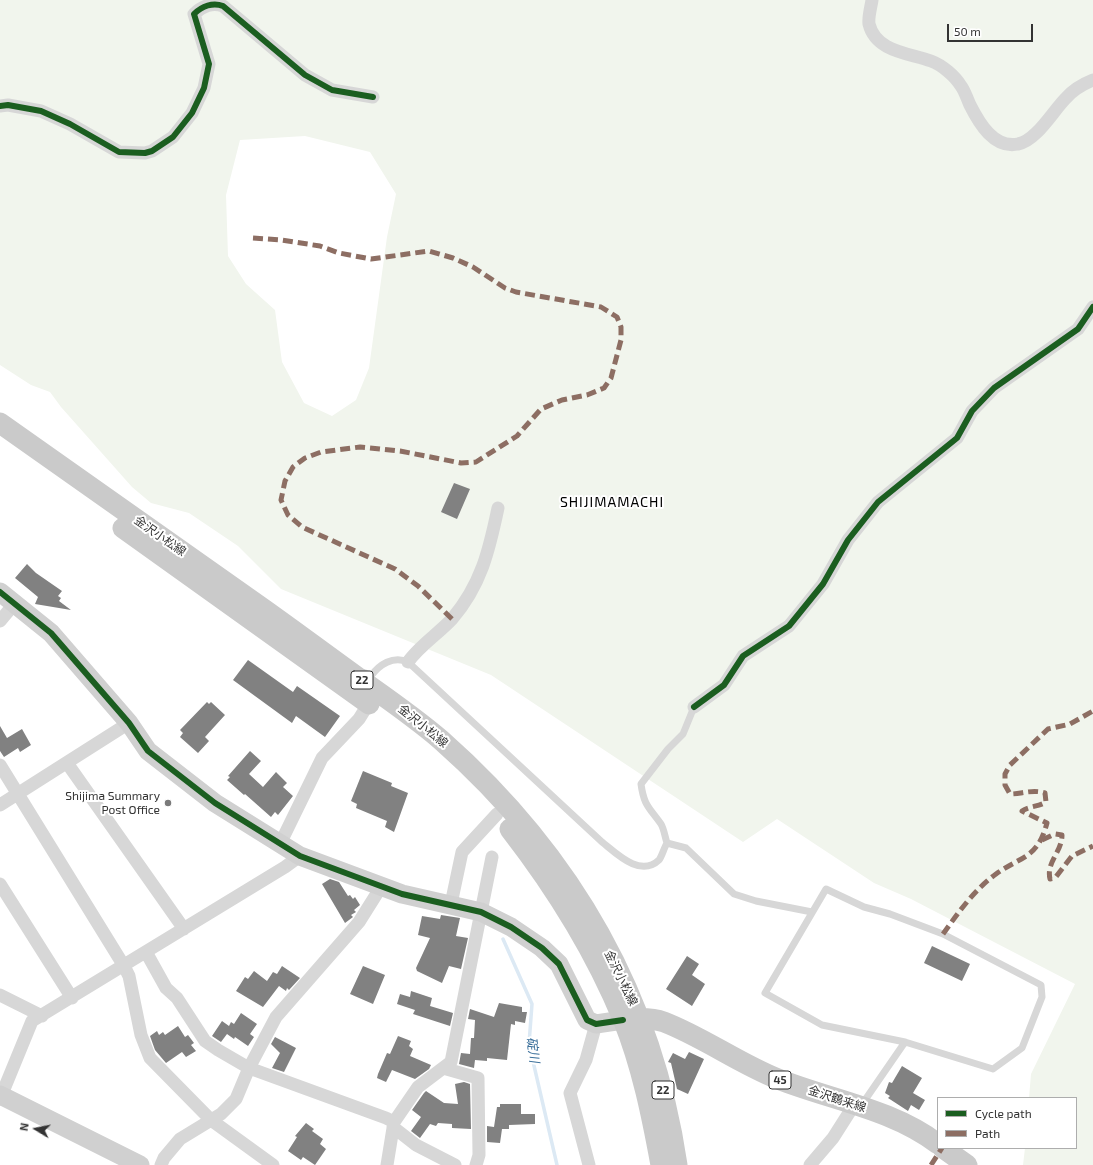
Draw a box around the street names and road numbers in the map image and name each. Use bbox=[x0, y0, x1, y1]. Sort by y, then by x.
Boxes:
street label: 金沢小松線 bbox=[131, 513, 189, 559]
road number: 22 bbox=[351, 671, 373, 689]
street label: 金沢小松線 bbox=[395, 702, 451, 750]
street label: 金沢小松線 bbox=[601, 948, 641, 1008]
road number: 45 bbox=[769, 1071, 791, 1089]
road number: 22 bbox=[652, 1081, 674, 1099]
street label: 金沢鶴来線 bbox=[806, 1083, 868, 1115]

